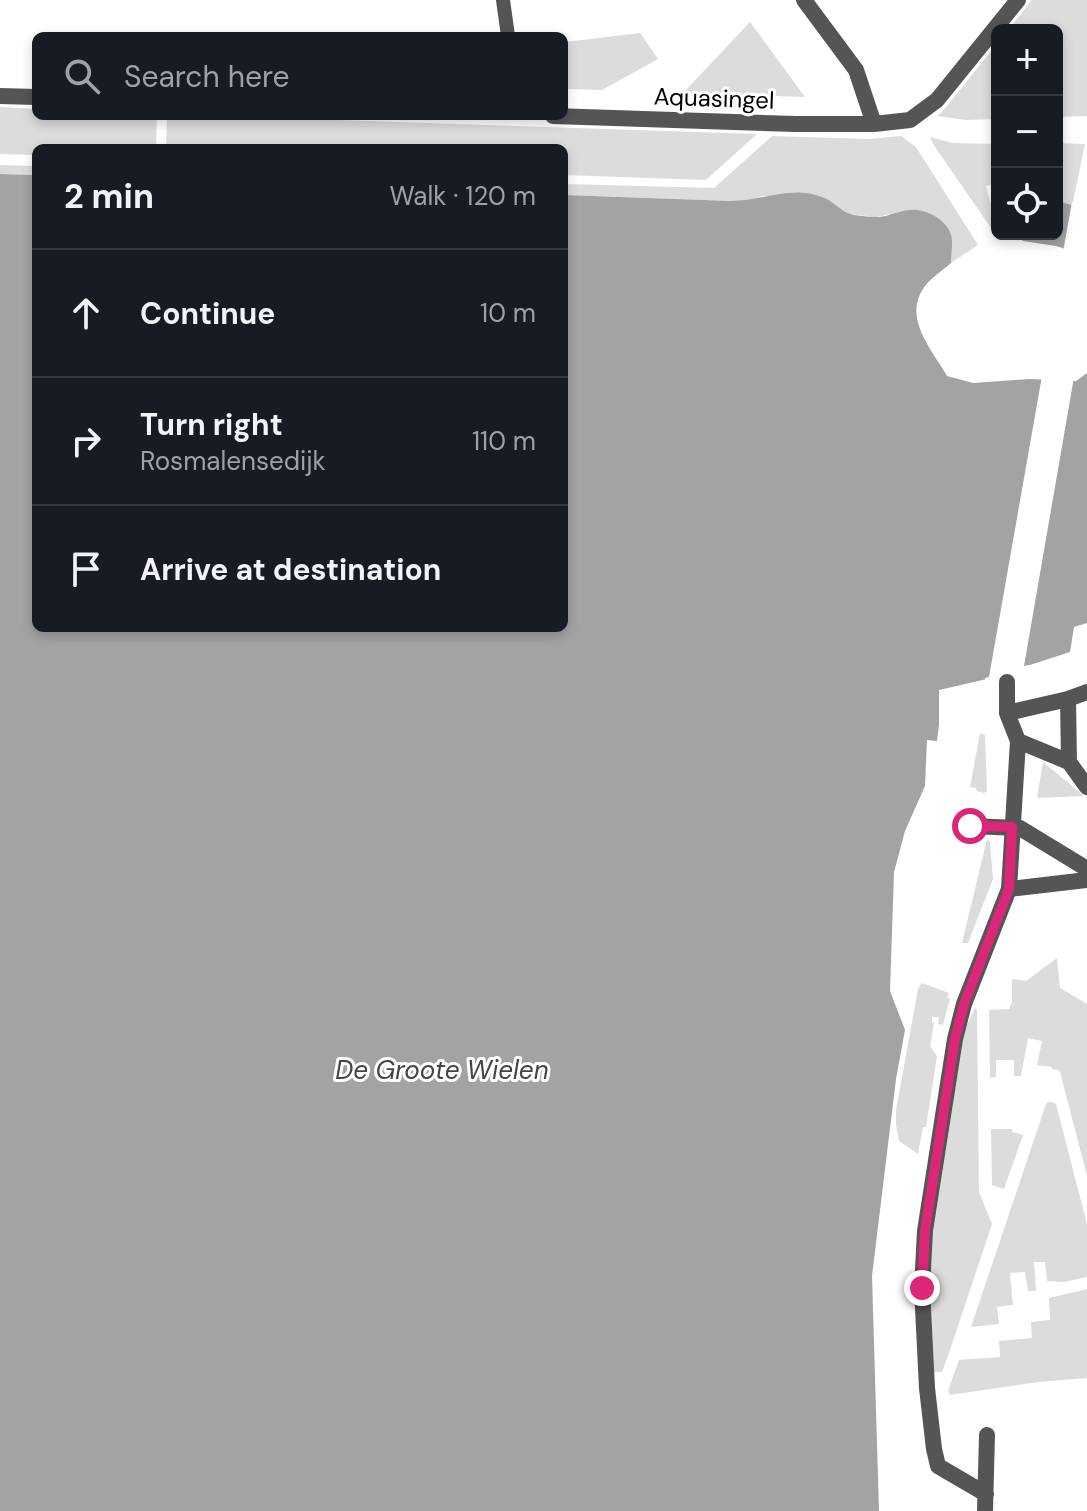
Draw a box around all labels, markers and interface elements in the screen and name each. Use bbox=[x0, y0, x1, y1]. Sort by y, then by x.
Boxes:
map controls bbox=[991, 24, 1063, 240]
button: + bbox=[991, 24, 1063, 96]
search box bbox=[32, 32, 568, 120]
icon: search bbox=[60, 54, 104, 98]
text: Search here bbox=[124, 57, 290, 96]
street label: Aquasingel bbox=[653, 80, 775, 116]
button: − bbox=[991, 96, 1063, 168]
button: locate bbox=[991, 168, 1063, 240]
text: 2 min bbox=[64, 174, 154, 219]
text: Walk · 120 m bbox=[389, 179, 536, 213]
icon: ahead bbox=[64, 291, 108, 335]
text: Continue bbox=[140, 294, 275, 333]
text: 10 m bbox=[480, 296, 536, 330]
text: Turn right bbox=[140, 405, 283, 444]
icon: right bbox=[64, 419, 108, 463]
text: 110 m bbox=[472, 424, 536, 458]
text: Rosmalensedijk bbox=[140, 444, 326, 478]
icon: arrive bbox=[64, 547, 108, 591]
text: Arrive at destination bbox=[140, 550, 441, 589]
route start bbox=[952, 808, 988, 844]
water label: De Groote Wielen bbox=[335, 1053, 549, 1087]
route end bbox=[904, 1270, 940, 1306]

